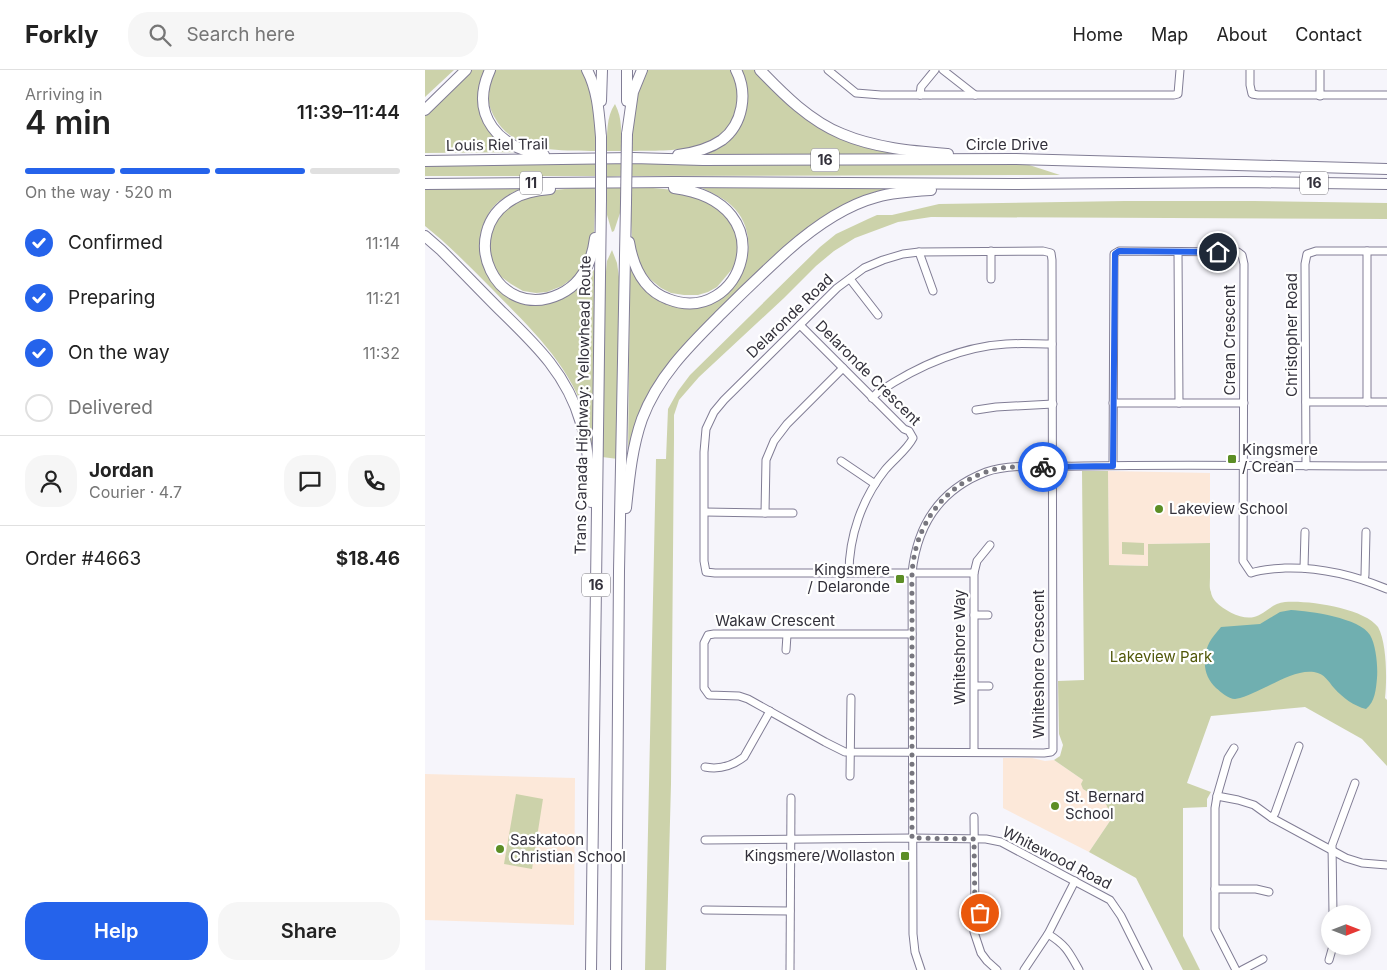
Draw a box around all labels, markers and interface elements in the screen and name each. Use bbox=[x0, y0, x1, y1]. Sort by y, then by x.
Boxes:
search box bbox=[128, 12, 478, 57]
text: Forkly bbox=[25, 20, 98, 49]
icon: search bbox=[146, 21, 174, 49]
text: Search here bbox=[186, 23, 295, 46]
text: Home bbox=[1073, 24, 1123, 45]
text: Map bbox=[1151, 24, 1188, 45]
text: About bbox=[1216, 24, 1267, 45]
text: Contact bbox=[1295, 24, 1362, 45]
text: Arriving in bbox=[25, 84, 102, 104]
text: 11:39–11:44 bbox=[297, 101, 400, 124]
text: 4 min bbox=[25, 103, 111, 142]
street label: Louis Riel Trail bbox=[446, 134, 548, 155]
street label: Circle Drive bbox=[966, 135, 1048, 154]
road number: 16 bbox=[811, 148, 839, 172]
road number: 11 bbox=[520, 172, 542, 195]
road number: 16 bbox=[1300, 172, 1328, 195]
text: On the way · 520 m bbox=[25, 182, 172, 202]
icon: check bbox=[25, 229, 53, 257]
text: Confirmed bbox=[68, 231, 163, 254]
pin bbox=[1197, 231, 1239, 273]
text: 11:14 bbox=[366, 233, 400, 253]
icon: home bbox=[1204, 238, 1232, 266]
street label: Trans Canada Highway: Yellowhead Route bbox=[570, 255, 595, 555]
street label: Delaronde Road bbox=[742, 269, 837, 362]
street label: Christopher Road bbox=[1282, 273, 1301, 397]
icon: check bbox=[25, 284, 53, 312]
street label: Crean Crescent bbox=[1220, 284, 1239, 395]
text: Preparing bbox=[68, 286, 155, 309]
text: 11:21 bbox=[366, 288, 400, 308]
street label: Delaronde Crescent bbox=[812, 316, 925, 429]
icon: check bbox=[25, 339, 53, 367]
text: On the way bbox=[68, 341, 170, 364]
text: 11:32 bbox=[363, 343, 400, 363]
text: Delivered bbox=[68, 396, 153, 419]
place label: Kingsmere / Crean bbox=[1242, 440, 1318, 476]
courier bbox=[1018, 442, 1068, 492]
icon: bike bbox=[1029, 453, 1057, 481]
marker: Kingsmere / Crean bbox=[1226, 453, 1238, 465]
button: person bbox=[25, 455, 77, 507]
button: chat bbox=[284, 455, 336, 507]
button: phone bbox=[348, 455, 400, 507]
text: Jordan bbox=[89, 459, 154, 482]
text: Courier · 4.7 bbox=[89, 482, 182, 502]
place label: Lakeview School bbox=[1169, 499, 1288, 518]
marker: Lakeview School bbox=[1153, 503, 1165, 515]
text: Order #4663 bbox=[25, 547, 141, 570]
text: $18.46 bbox=[336, 547, 400, 570]
place label: Kingsmere / Delaronde bbox=[808, 560, 890, 596]
marker: Kingsmere / Delaronde bbox=[894, 573, 906, 585]
road number: 16 bbox=[582, 574, 610, 596]
street label: Whiteshore Way bbox=[950, 589, 969, 705]
street label: Whiteshore Crescent bbox=[1029, 589, 1048, 739]
street label: Wakaw Crescent bbox=[715, 611, 835, 630]
park label: Lakeview Park bbox=[1110, 647, 1213, 666]
place label: St. Bernard School bbox=[1065, 787, 1144, 823]
marker: St. Bernard School bbox=[1049, 800, 1061, 812]
street label: Whitewood Road bbox=[999, 822, 1115, 893]
place label: Saskatoon Christian School bbox=[510, 830, 626, 866]
marker: Saskatoon Christian School bbox=[494, 843, 506, 855]
place label: Kingsmere/Wollaston bbox=[744, 846, 895, 865]
marker: Kingsmere/Wollaston bbox=[899, 850, 911, 862]
pin bbox=[959, 892, 1001, 934]
icon: bag bbox=[966, 899, 994, 927]
button: Help bbox=[25, 902, 208, 960]
button: Share bbox=[218, 902, 400, 960]
north arrow bbox=[1321, 905, 1371, 955]
map controls bbox=[1321, 905, 1371, 955]

